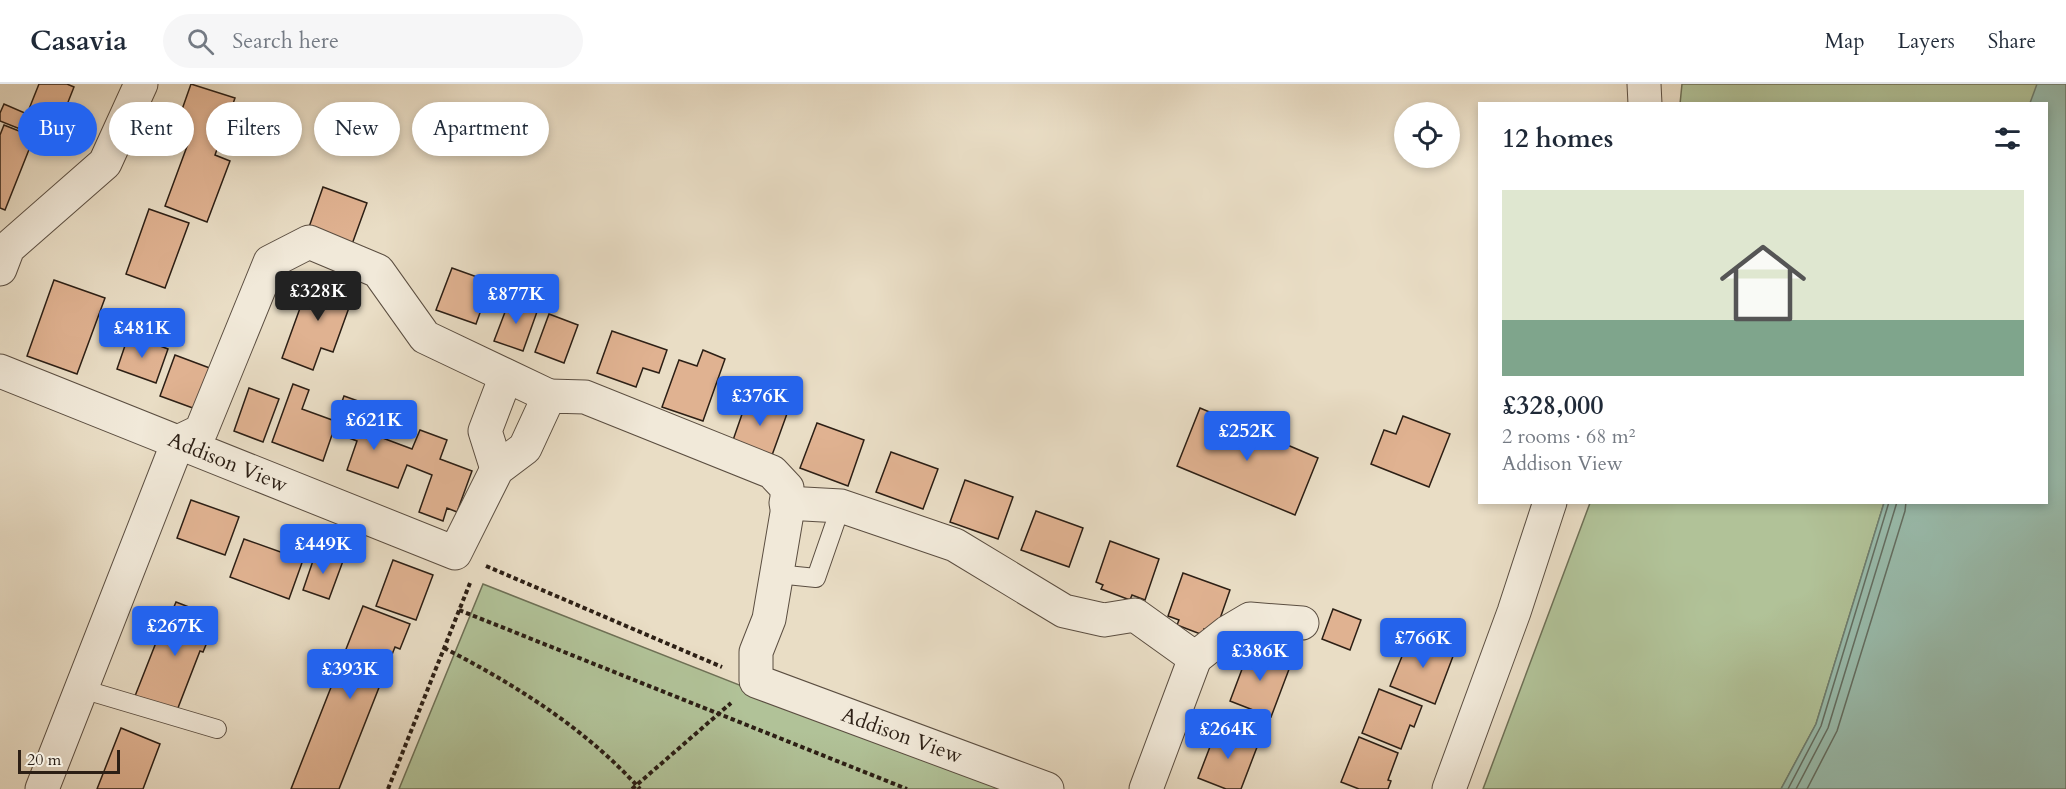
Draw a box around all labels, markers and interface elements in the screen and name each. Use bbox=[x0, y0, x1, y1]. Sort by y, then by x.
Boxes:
search box bbox=[163, 14, 583, 68]
text: Casavia bbox=[30, 22, 127, 60]
icon: search bbox=[184, 25, 217, 58]
text: Search here bbox=[232, 26, 339, 56]
text: Map bbox=[1825, 27, 1865, 56]
text: Layers bbox=[1898, 27, 1955, 56]
text: Share bbox=[1988, 27, 2036, 56]
chip: Buy bbox=[18, 102, 97, 156]
chip: Rent bbox=[109, 102, 194, 156]
chip: Filters bbox=[206, 102, 302, 156]
chip: New bbox=[314, 102, 400, 156]
chip: Apartment bbox=[412, 102, 549, 156]
map controls bbox=[1394, 102, 1460, 168]
button: locate bbox=[1394, 102, 1460, 168]
text: 12 homes bbox=[1502, 121, 1613, 156]
icon: filters bbox=[1991, 122, 2024, 155]
icon: home bbox=[1709, 229, 1817, 337]
pin: £328K bbox=[276, 271, 360, 322]
pin: £877K bbox=[474, 274, 558, 325]
text: £328K bbox=[289, 277, 347, 304]
text: £877K bbox=[487, 280, 545, 307]
pin: £481K bbox=[100, 308, 184, 359]
text: £481K bbox=[113, 314, 171, 341]
pin: £376K bbox=[718, 376, 802, 427]
text: £376K bbox=[731, 382, 789, 409]
text: £328,000 bbox=[1502, 388, 1604, 423]
pin: £621K bbox=[332, 400, 416, 451]
text: £621K bbox=[345, 406, 403, 433]
pin: £252K bbox=[1205, 411, 1289, 462]
text: £252K bbox=[1218, 417, 1276, 444]
text: 2 rooms · 68 m² bbox=[1502, 423, 1635, 450]
street label: Addison View bbox=[164, 425, 292, 500]
text: Addison View bbox=[1502, 450, 1623, 477]
pin: £449K bbox=[281, 524, 365, 575]
text: £449K bbox=[294, 530, 352, 557]
pin: £267K bbox=[133, 606, 217, 657]
text: £267K bbox=[146, 612, 204, 639]
pin: £766K bbox=[1381, 618, 1465, 669]
text: £766K bbox=[1394, 624, 1452, 651]
pin: £386K bbox=[1218, 631, 1302, 682]
text: £386K bbox=[1231, 637, 1289, 664]
pin: £393K bbox=[308, 649, 392, 700]
text: £393K bbox=[321, 655, 379, 682]
street label: Addison View bbox=[837, 700, 967, 771]
pin: £264K bbox=[1186, 709, 1270, 760]
text: £264K bbox=[1199, 715, 1257, 742]
scale bar bbox=[18, 747, 120, 774]
text: 20 m bbox=[27, 749, 61, 771]

